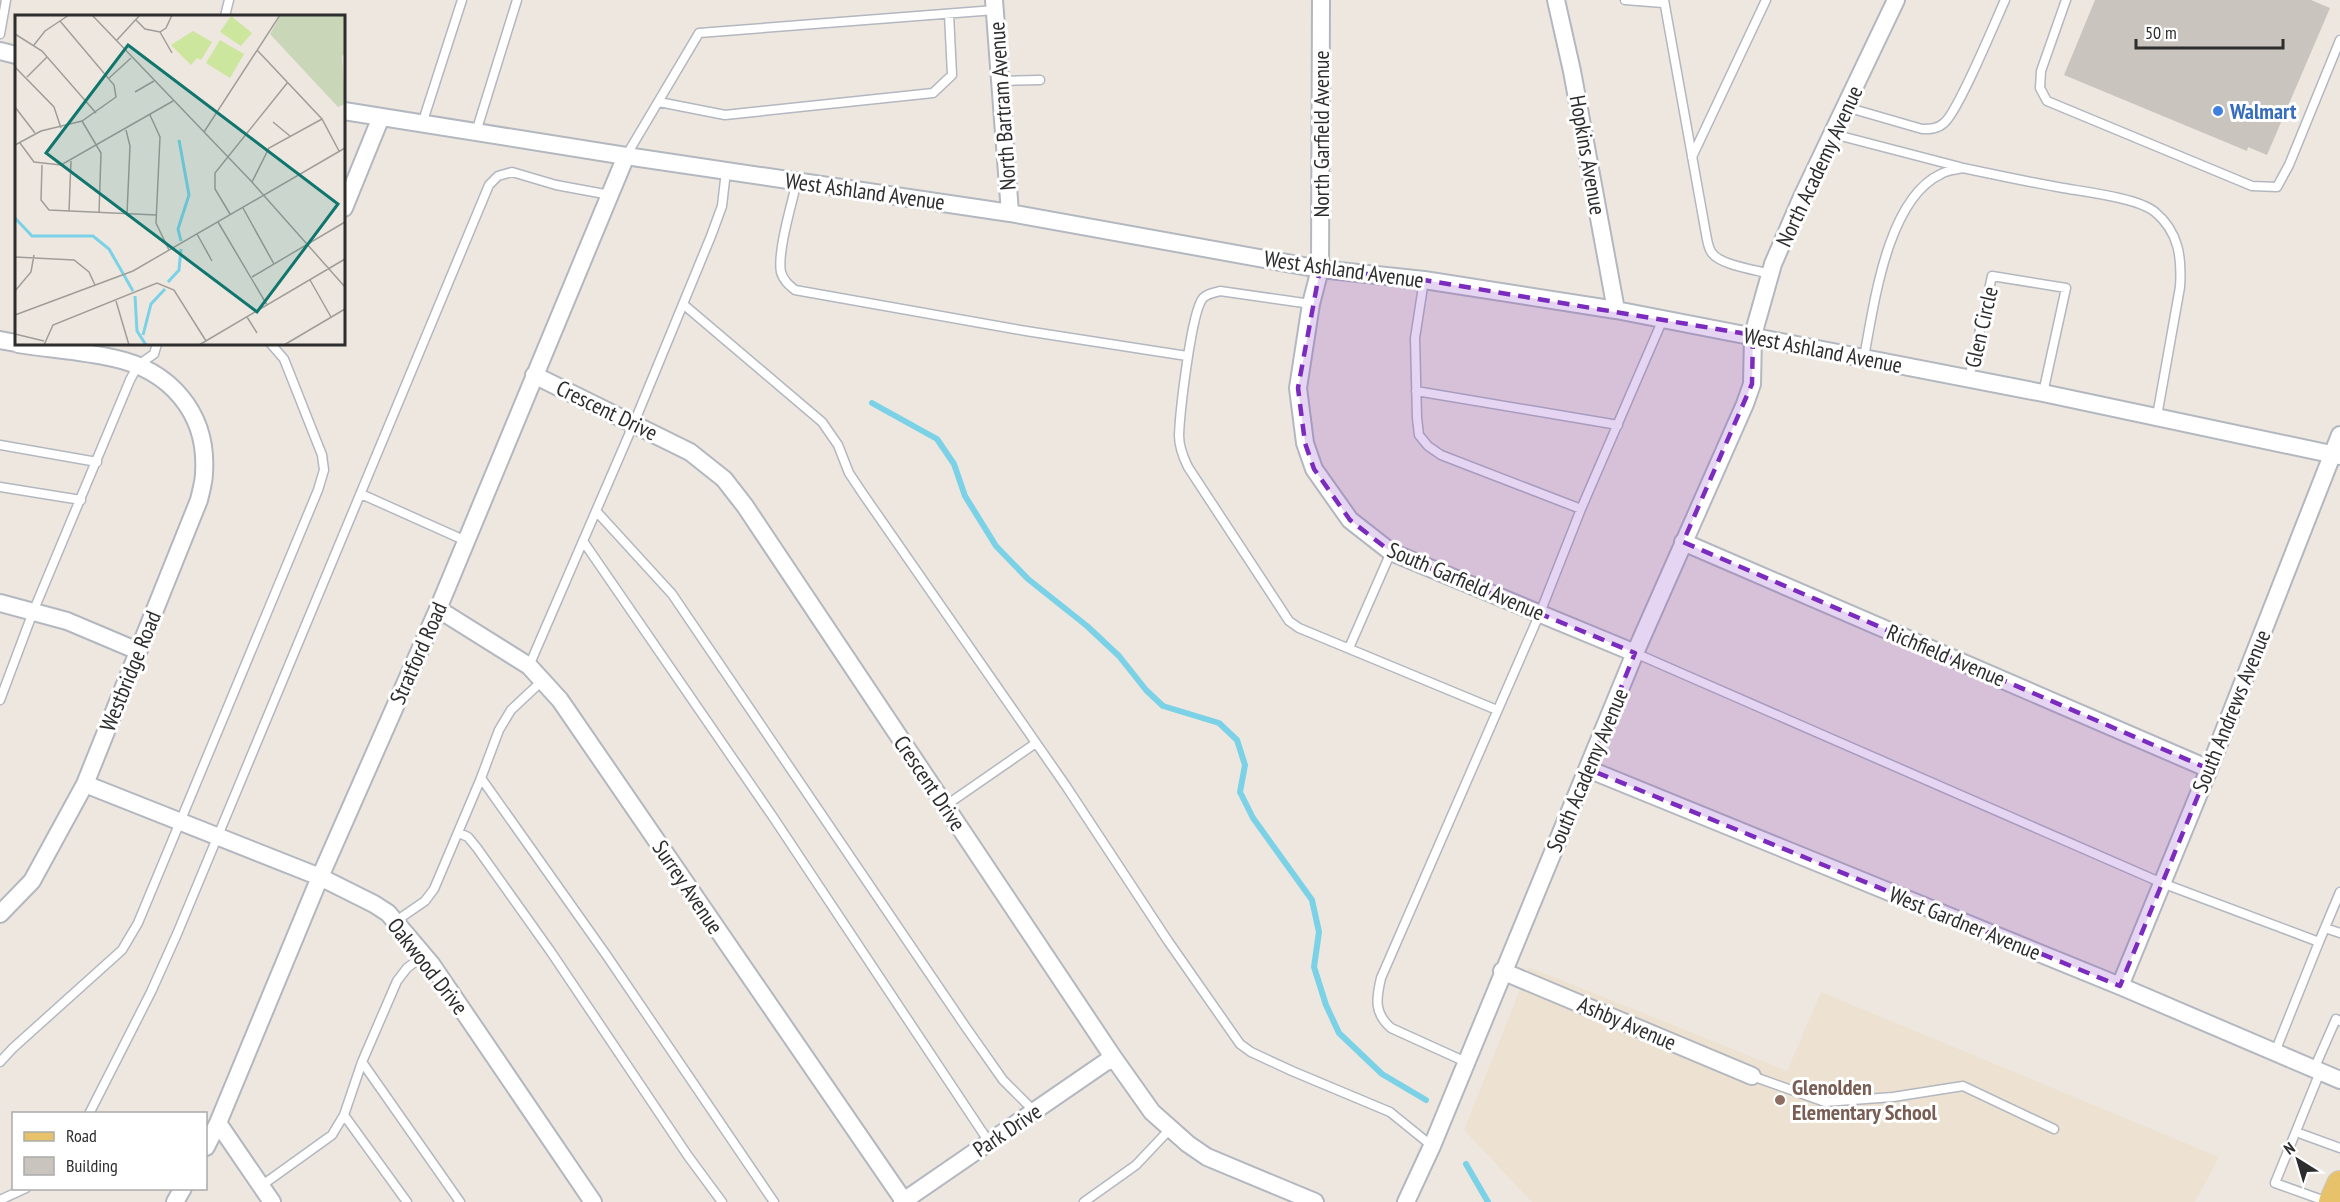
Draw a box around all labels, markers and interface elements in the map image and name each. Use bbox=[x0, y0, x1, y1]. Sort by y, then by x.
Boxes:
scale bar bbox=[2136, 12, 2283, 50]
inset map bbox=[15, 15, 345, 345]
street label: North Bartram Avenue bbox=[982, 21, 1022, 191]
text: 50 m bbox=[2145, 21, 2177, 44]
street label: North Garfield Avenue bbox=[1307, 50, 1335, 218]
street label: North Academy Avenue bbox=[1769, 81, 1869, 251]
street label: Hopkins Avenue bbox=[1564, 93, 1612, 217]
place label: Walmart bbox=[2229, 97, 2297, 125]
marker: Walmart bbox=[2211, 104, 2225, 118]
street label: West Ashland Avenue bbox=[783, 166, 947, 216]
street label: West Ashland Avenue bbox=[1262, 244, 1426, 294]
street label: Glen Circle bbox=[1958, 284, 2004, 370]
street label: West Ashland Avenue bbox=[1741, 321, 1905, 379]
street label: Crescent Drive bbox=[552, 373, 662, 447]
street label: South Garfield Avenue bbox=[1383, 535, 1549, 627]
street label: Stratford Road bbox=[383, 597, 453, 709]
street label: Westbridge Road bbox=[93, 607, 167, 735]
street label: Richfield Avenue bbox=[1883, 618, 2009, 692]
street label: South Andrews Avenue bbox=[2186, 626, 2276, 796]
street label: South Academy Avenue bbox=[1540, 684, 1634, 856]
street label: Crescent Drive bbox=[888, 730, 972, 836]
street label: Surrey Avenue bbox=[646, 835, 730, 939]
street label: West Gardner Avenue bbox=[1885, 880, 2045, 966]
street label: Oakwood Drive bbox=[381, 912, 475, 1020]
street label: Ashby Avenue bbox=[1574, 990, 1680, 1056]
place label: Glenolden Elementary School bbox=[1792, 1073, 1938, 1126]
marker: Glenolden Elementary School bbox=[1773, 1093, 1787, 1107]
street label: Park Drive bbox=[967, 1097, 1047, 1163]
legend bbox=[12, 1112, 207, 1190]
text: Road bbox=[66, 1124, 97, 1147]
north arrow bbox=[2268, 1130, 2328, 1190]
text: N bbox=[2280, 1137, 2298, 1159]
text: Building bbox=[66, 1154, 118, 1177]

